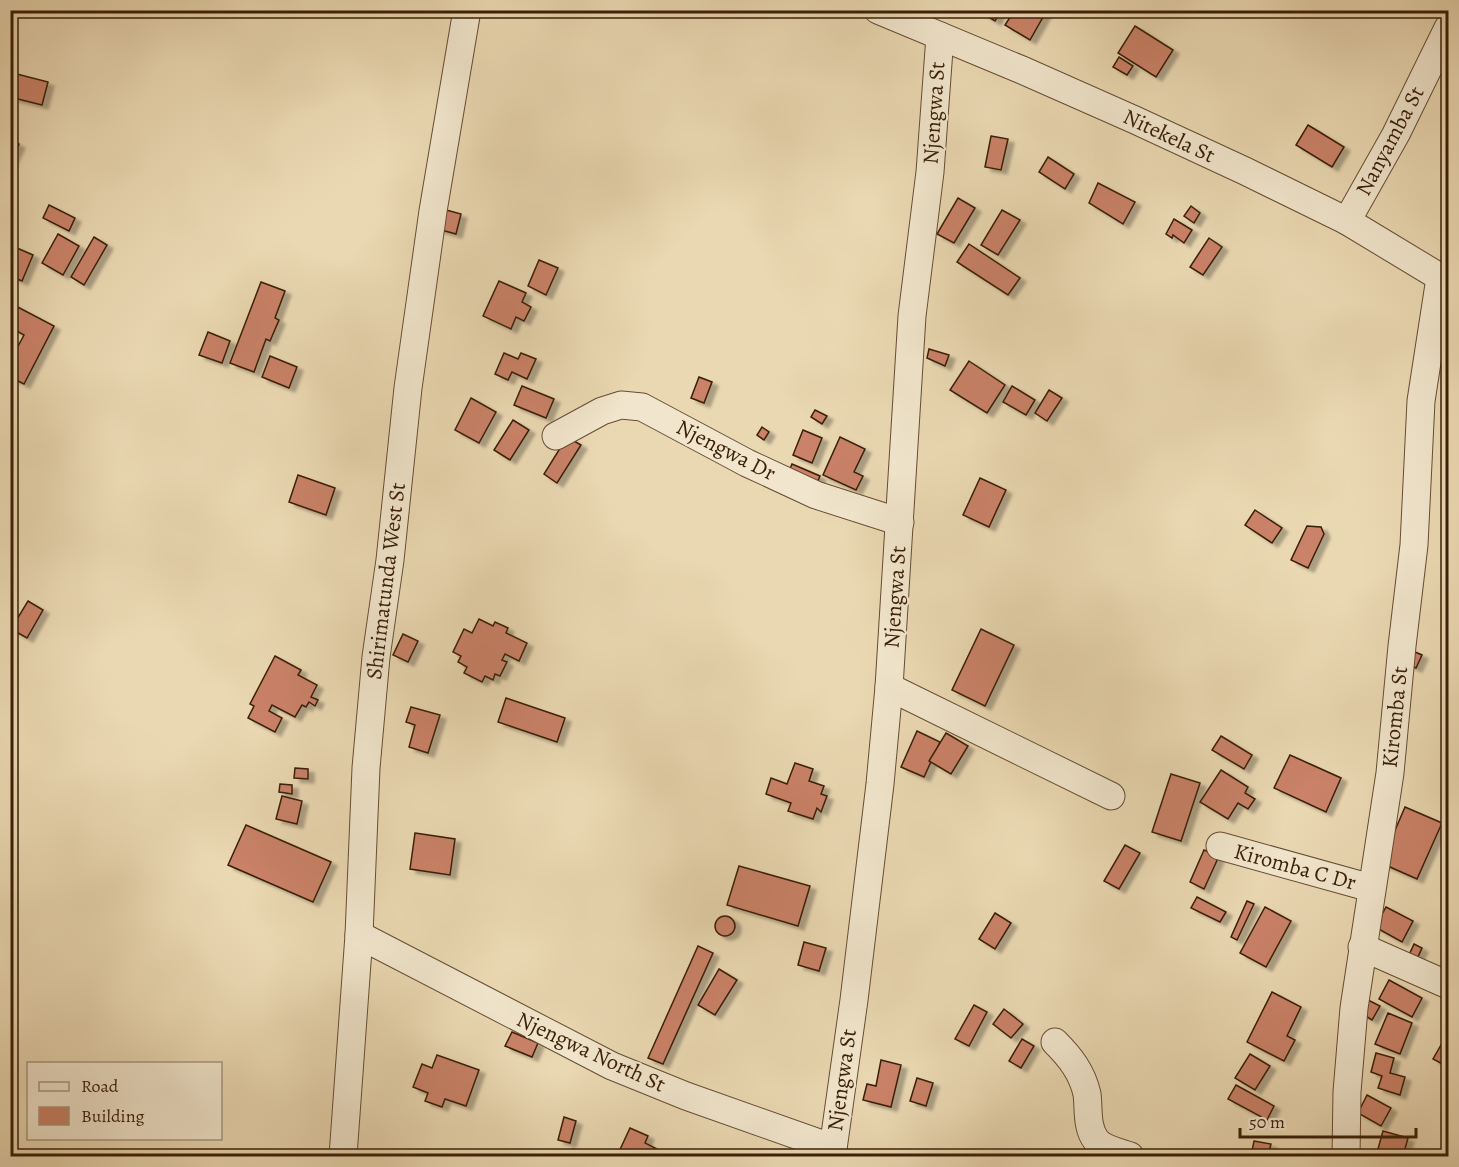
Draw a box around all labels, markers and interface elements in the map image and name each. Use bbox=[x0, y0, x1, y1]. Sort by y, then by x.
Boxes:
street label: Njengwa St bbox=[915, 61, 953, 165]
street label: Nanyamba St bbox=[1349, 81, 1431, 201]
street label: Nitekela St bbox=[1118, 102, 1220, 170]
street label: Njengwa Dr bbox=[671, 412, 781, 488]
street label: Shirimatunda West St bbox=[359, 481, 413, 681]
street label: Njengwa St bbox=[876, 545, 914, 649]
street label: Kiromba St bbox=[1375, 665, 1415, 769]
street label: Kiromba C Dr bbox=[1231, 836, 1359, 898]
street label: Njengwa North St bbox=[512, 1004, 670, 1100]
street label: Njengwa St bbox=[820, 1027, 864, 1133]
legend bbox=[27, 1062, 222, 1140]
text: Road bbox=[81, 1074, 119, 1098]
scale bar bbox=[1240, 1101, 1416, 1139]
text: Building bbox=[81, 1104, 145, 1128]
text: 50 m bbox=[1249, 1110, 1285, 1134]

